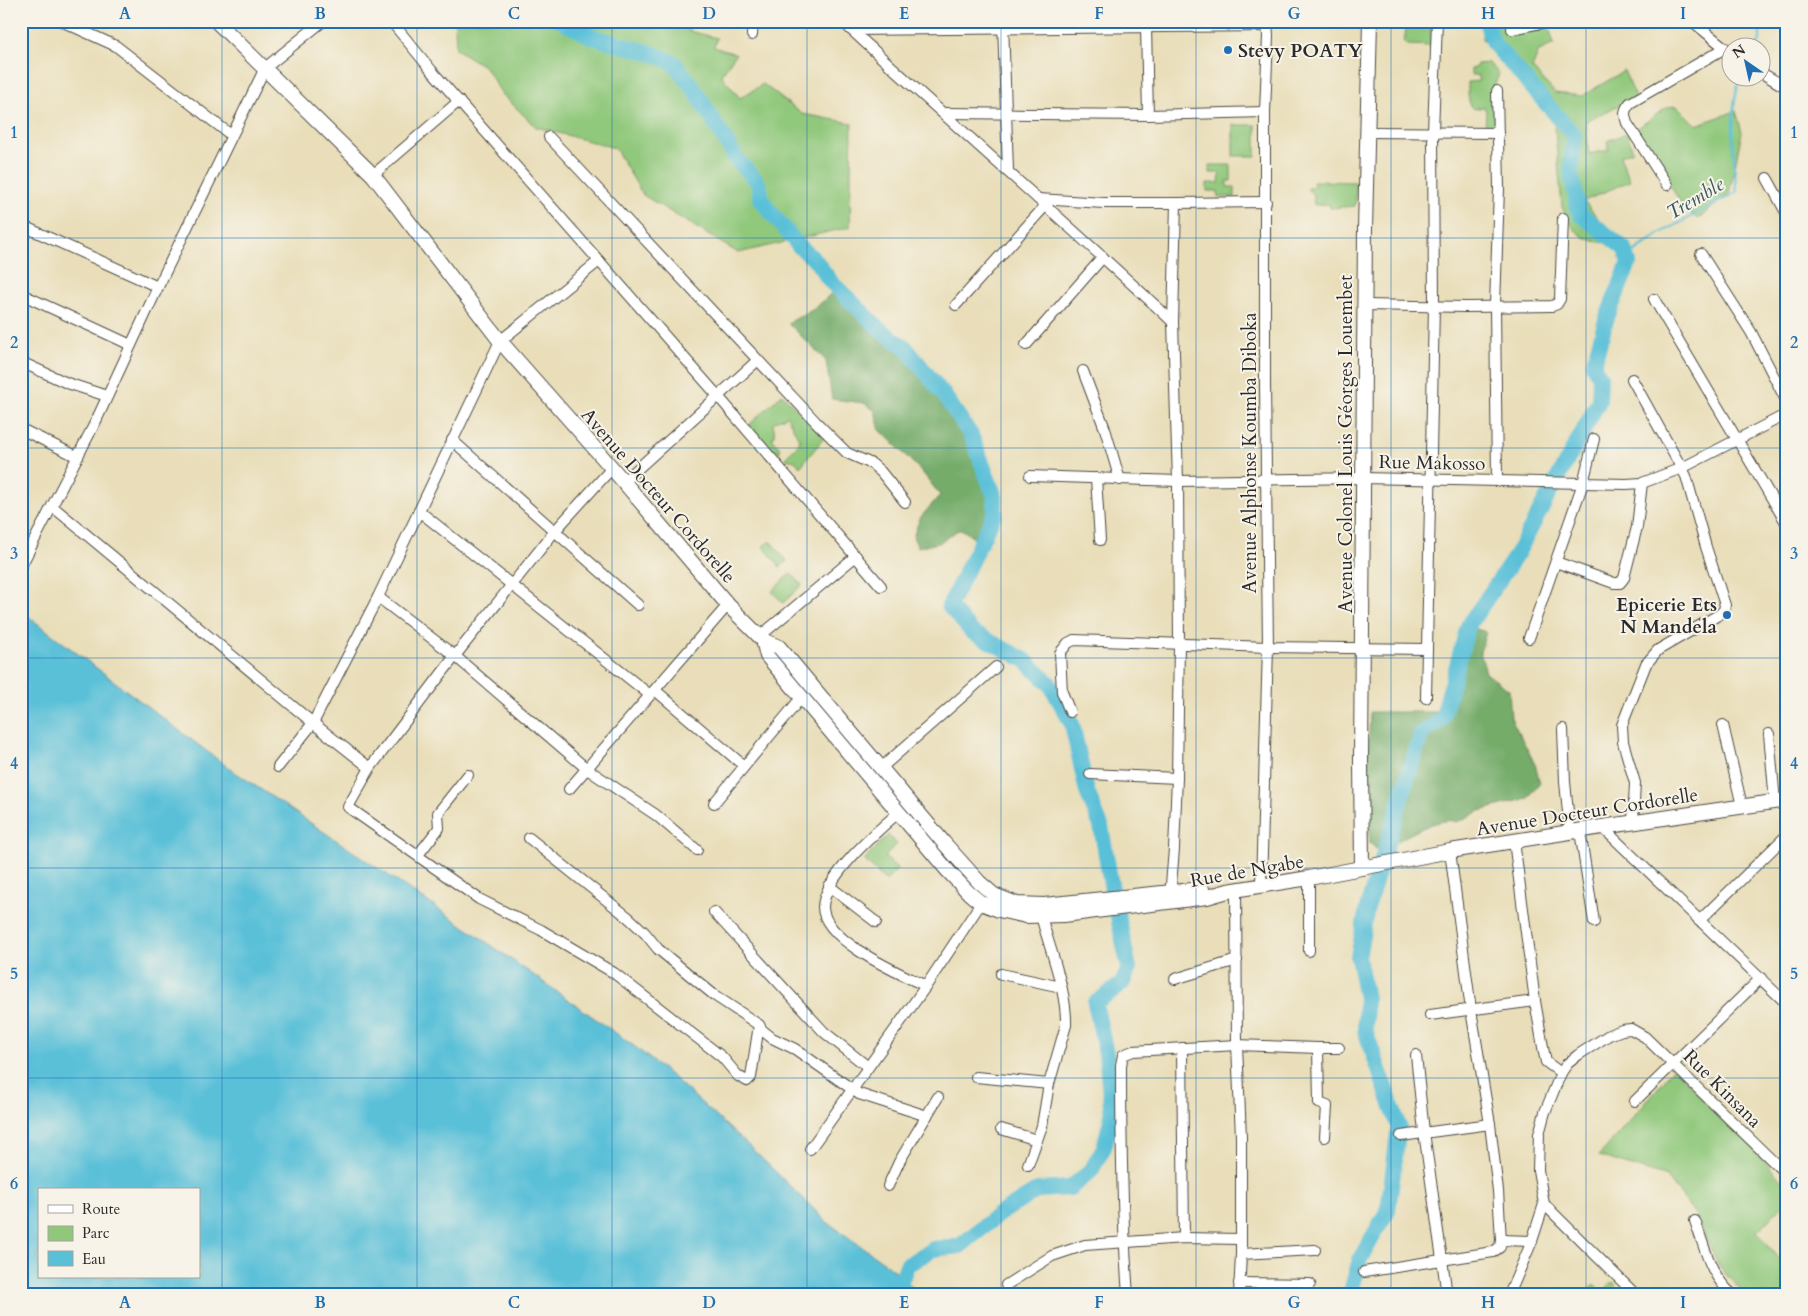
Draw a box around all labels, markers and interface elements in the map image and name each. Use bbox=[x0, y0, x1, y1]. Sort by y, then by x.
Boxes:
text: A bbox=[119, 3, 131, 25]
text: B bbox=[314, 3, 326, 25]
text: C bbox=[508, 3, 520, 25]
text: D bbox=[702, 3, 716, 25]
text: E bbox=[899, 3, 909, 25]
text: F bbox=[1094, 3, 1104, 25]
text: G bbox=[1287, 3, 1301, 25]
text: H bbox=[1481, 3, 1495, 25]
text: I bbox=[1680, 3, 1686, 25]
place label: Stevy POATY bbox=[1238, 38, 1363, 64]
north arrow bbox=[1720, 38, 1770, 88]
text: N bbox=[1729, 40, 1749, 63]
marker: Stevy POATY bbox=[1222, 44, 1234, 56]
text: 1 bbox=[10, 122, 18, 144]
text: 1 bbox=[1790, 122, 1798, 144]
water label: Tremble bbox=[1661, 171, 1729, 226]
street label: Avenue Colonel Louis Géorges Louembet bbox=[1333, 275, 1359, 613]
street label: Avenue Alphonse Koumba Diboka bbox=[1237, 313, 1263, 593]
text: 2 bbox=[10, 332, 18, 354]
text: 2 bbox=[1790, 332, 1798, 354]
street label: Avenue Docteur Cordorelle bbox=[575, 403, 742, 589]
street label: Rue Makosso bbox=[1378, 449, 1486, 477]
text: 3 bbox=[10, 543, 18, 565]
text: 3 bbox=[1790, 543, 1798, 565]
place label: Epicerie Ets N Mandela bbox=[1616, 592, 1718, 640]
marker: Epicerie Ets N Mandela bbox=[1721, 609, 1733, 621]
text: 4 bbox=[10, 753, 18, 775]
text: 4 bbox=[1790, 753, 1798, 775]
street label: Avenue Docteur Cordorelle bbox=[1474, 782, 1700, 842]
street label: Rue de Ngabe bbox=[1188, 848, 1306, 894]
text: 5 bbox=[10, 963, 18, 985]
text: 5 bbox=[1790, 963, 1798, 985]
street label: Rue Kinsana bbox=[1677, 1044, 1767, 1134]
text: 6 bbox=[10, 1173, 18, 1195]
text: 6 bbox=[1790, 1173, 1798, 1195]
legend bbox=[38, 1188, 200, 1278]
text: Route bbox=[82, 1199, 120, 1219]
text: Parc bbox=[82, 1223, 110, 1243]
text: Eau bbox=[82, 1249, 106, 1269]
text: A bbox=[119, 1292, 131, 1314]
text: B bbox=[314, 1292, 326, 1314]
text: C bbox=[508, 1292, 520, 1314]
text: D bbox=[702, 1292, 716, 1314]
text: E bbox=[899, 1292, 909, 1314]
text: F bbox=[1094, 1292, 1104, 1314]
text: G bbox=[1287, 1292, 1301, 1314]
text: H bbox=[1481, 1292, 1495, 1314]
text: I bbox=[1680, 1292, 1686, 1314]

